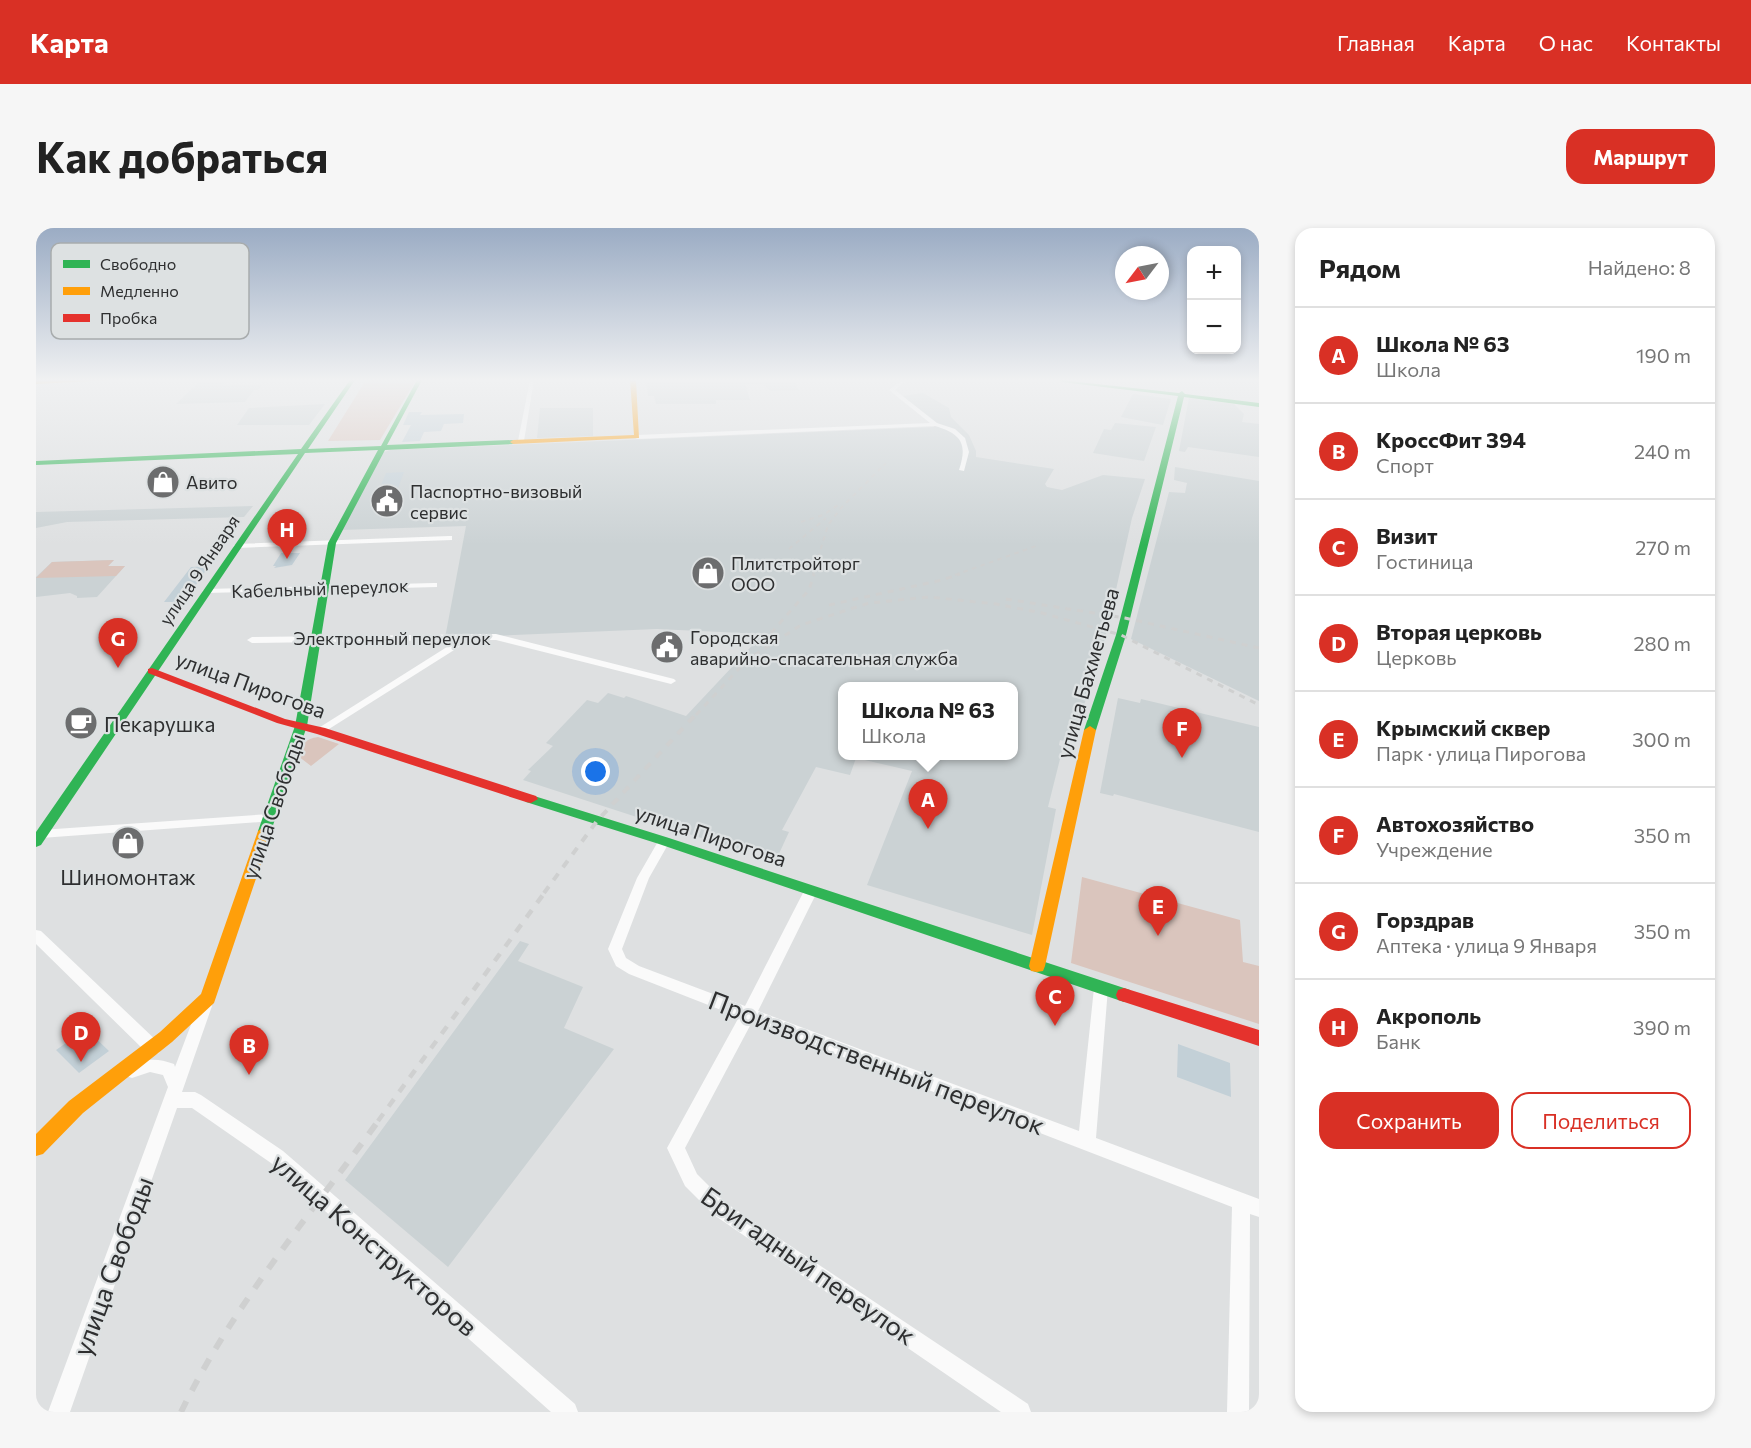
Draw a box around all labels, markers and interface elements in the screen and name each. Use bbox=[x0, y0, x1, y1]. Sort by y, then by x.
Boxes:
text: Карта bbox=[30, 25, 109, 59]
text: Главная bbox=[1337, 30, 1415, 55]
text: Карта bbox=[1448, 30, 1506, 55]
text: О нас bbox=[1539, 30, 1593, 55]
text: Контакты bbox=[1626, 30, 1721, 55]
button: Маршрут bbox=[1566, 129, 1715, 184]
text: Как добраться bbox=[36, 130, 328, 182]
legend bbox=[51, 243, 249, 339]
north arrow bbox=[1115, 246, 1169, 300]
map controls bbox=[1187, 246, 1241, 354]
button: + bbox=[1187, 246, 1241, 300]
text: Рядом bbox=[1319, 252, 1401, 283]
text: Свободно bbox=[100, 254, 176, 273]
text: Найдено: 8 bbox=[1588, 255, 1691, 279]
text: Медленно bbox=[100, 281, 179, 300]
button: − bbox=[1187, 300, 1241, 354]
text: Пробка bbox=[100, 308, 157, 327]
text: Школа № 63 bbox=[1376, 330, 1510, 357]
text: A bbox=[1331, 343, 1346, 367]
text: 190 m bbox=[1636, 343, 1691, 367]
text: Школа bbox=[1376, 357, 1441, 381]
text: КроссФит 394 bbox=[1376, 426, 1526, 453]
text: B bbox=[1332, 439, 1345, 463]
text: 240 m bbox=[1634, 439, 1691, 463]
text: Спорт bbox=[1376, 453, 1434, 477]
shop icon: Авито bbox=[145, 464, 181, 500]
place label: Авито bbox=[186, 471, 237, 493]
place label: Паспортно-визовый сервис bbox=[410, 480, 582, 523]
public building icon: Паспортно-визовый сервис bbox=[369, 483, 405, 519]
pin: H bbox=[268, 510, 306, 559]
street label: улица 9 Января bbox=[154, 511, 244, 629]
text: Визит bbox=[1376, 522, 1438, 549]
text: C bbox=[1332, 535, 1345, 559]
text: 270 m bbox=[1635, 535, 1691, 559]
text: Гостиница bbox=[1376, 549, 1473, 573]
place label: Плитстройторг ООО bbox=[731, 552, 860, 595]
shop icon: Плитстройторг ООО bbox=[690, 555, 726, 591]
street label: Кабельный переулок bbox=[231, 574, 409, 602]
street label: улица Бахметьева bbox=[1051, 585, 1123, 761]
pin: G bbox=[98, 618, 137, 668]
text: Вторая церковь bbox=[1376, 618, 1542, 645]
place label: Городская аварийно-спасательная служба bbox=[690, 626, 958, 669]
street label: Электронный переулок bbox=[293, 627, 491, 649]
public building icon: Городская аварийно-спасательная служба bbox=[649, 629, 685, 665]
text: D bbox=[1331, 631, 1346, 655]
text: 280 m bbox=[1633, 631, 1691, 655]
street label: улица Пирогова bbox=[173, 645, 329, 723]
text: Церковь bbox=[1376, 645, 1457, 669]
popup bbox=[838, 682, 1018, 760]
text: Школа № 63 bbox=[861, 696, 995, 723]
cafe icon: Пекарушка bbox=[63, 705, 99, 741]
pin: F bbox=[1162, 708, 1202, 758]
place label: Пекарушка bbox=[104, 711, 215, 736]
text: Крымский сквер bbox=[1376, 714, 1551, 741]
text: Школа bbox=[861, 723, 926, 747]
text: E bbox=[1333, 727, 1344, 751]
text: 300 m bbox=[1632, 727, 1691, 751]
street label: улица Свободы bbox=[236, 730, 310, 882]
text: Парк · улица Пирогова bbox=[1376, 741, 1586, 765]
your location bbox=[581, 757, 610, 786]
pin: A bbox=[908, 780, 948, 829]
street label: улица Пирогова bbox=[632, 799, 790, 871]
text: Автохозяйство bbox=[1376, 810, 1534, 837]
text: F bbox=[1333, 823, 1344, 847]
text: 350 m bbox=[1634, 823, 1691, 847]
shop icon: Шиномонтаж bbox=[110, 825, 146, 861]
text: Учреждение bbox=[1376, 837, 1493, 861]
place label: Шиномонтаж bbox=[60, 864, 196, 889]
pin: E bbox=[1138, 886, 1178, 936]
text: Горздрав bbox=[1376, 906, 1474, 933]
text: G bbox=[1331, 919, 1346, 943]
text: 350 m bbox=[1634, 919, 1691, 943]
text: Аптека · улица 9 Января bbox=[1376, 933, 1597, 957]
pin: C bbox=[1036, 976, 1074, 1026]
street label: Производственный переулок bbox=[705, 984, 1049, 1140]
text: Акрополь bbox=[1376, 1002, 1481, 1029]
pin: D bbox=[62, 1012, 100, 1062]
text: H bbox=[1331, 1015, 1346, 1039]
text: 390 m bbox=[1633, 1015, 1691, 1039]
pin: B bbox=[230, 1026, 268, 1075]
text: Банк bbox=[1376, 1029, 1421, 1053]
button: Сохранить bbox=[1319, 1092, 1499, 1149]
button: Поделиться bbox=[1511, 1092, 1691, 1149]
street label: улица Конструкторов bbox=[266, 1146, 484, 1342]
street label: улица Свободы bbox=[65, 1172, 159, 1360]
street label: Бригадный переулок bbox=[696, 1179, 922, 1351]

